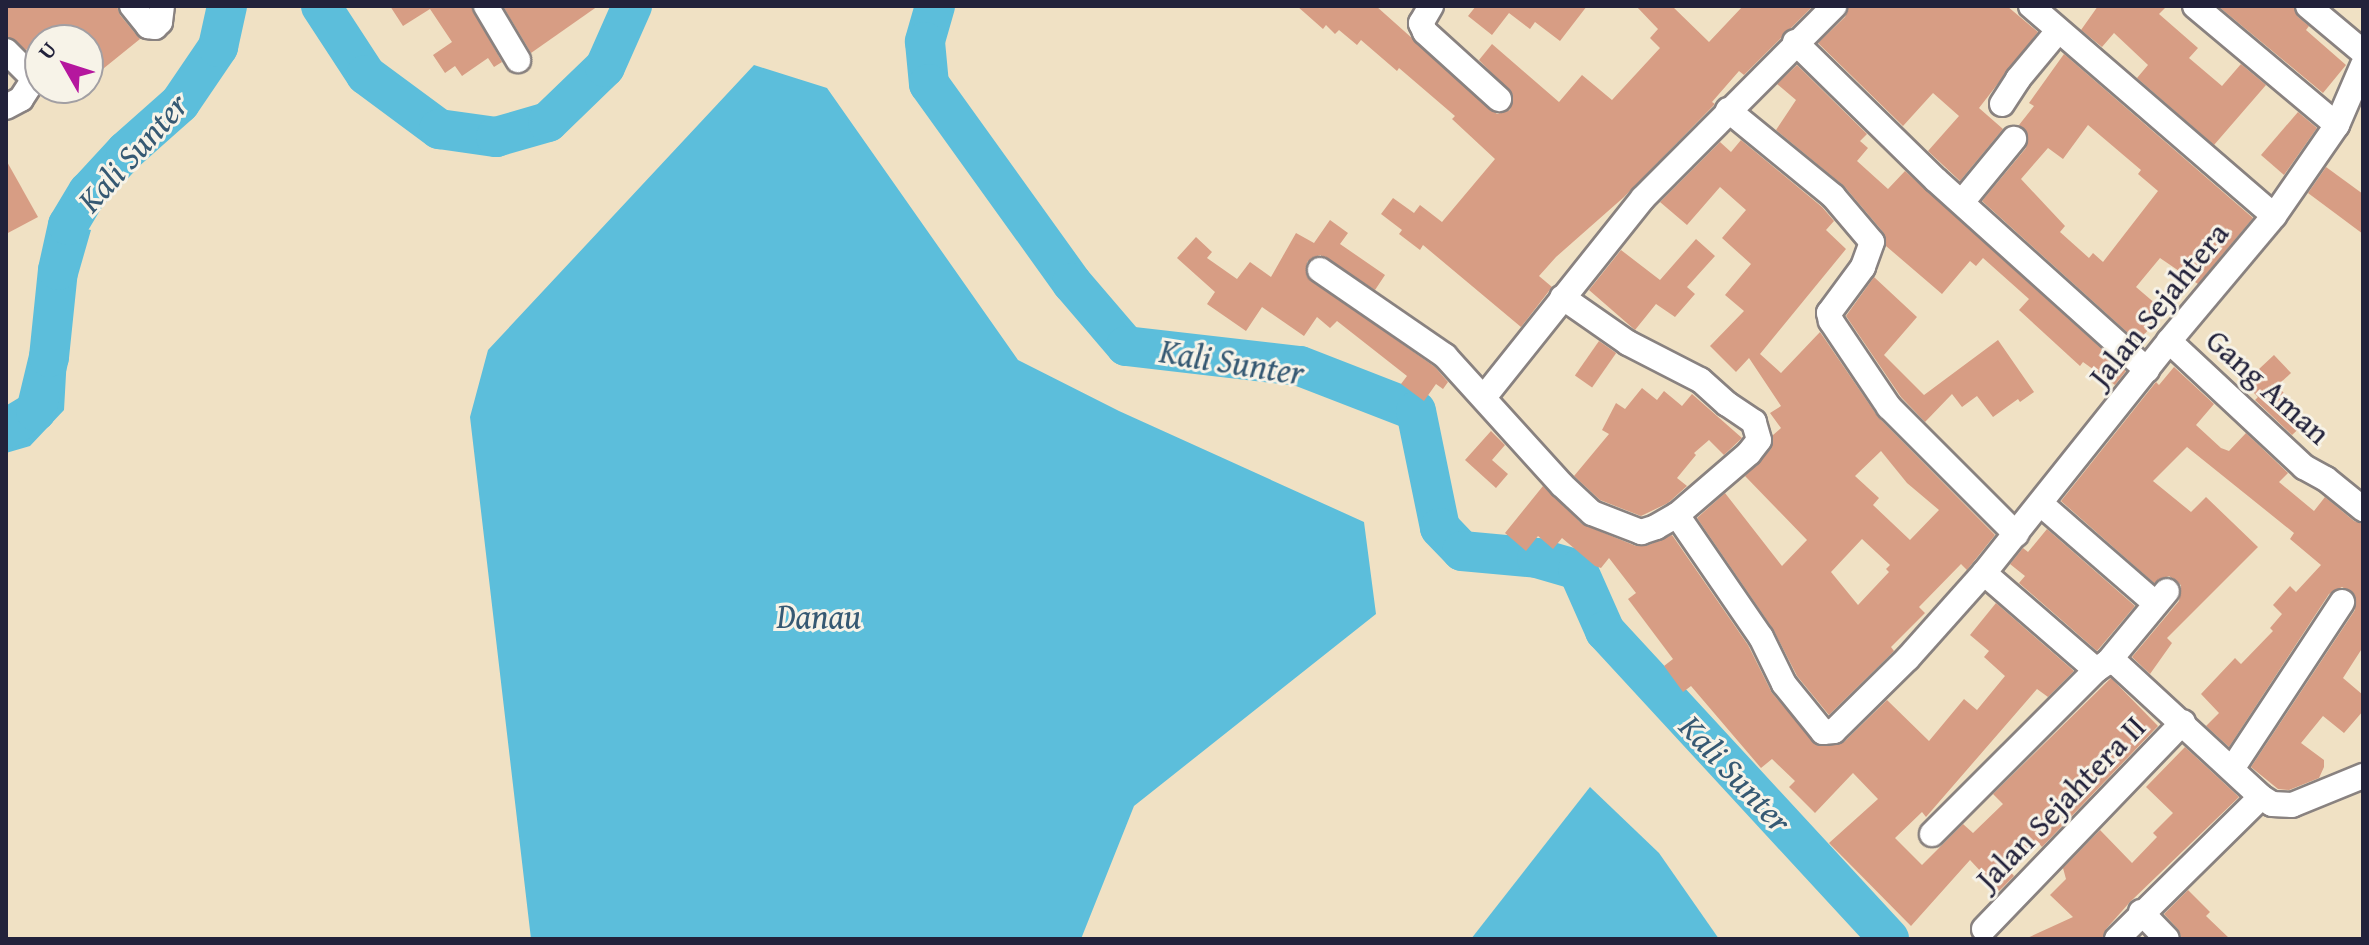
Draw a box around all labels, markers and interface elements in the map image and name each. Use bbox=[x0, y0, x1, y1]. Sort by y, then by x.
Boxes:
north arrow bbox=[24, 24, 104, 104]
text: U bbox=[30, 34, 64, 66]
water label: Kali Sunter bbox=[68, 84, 196, 220]
street label: Jalan Sejahtera bbox=[2081, 215, 2237, 395]
street label: Gang Aman bbox=[2198, 321, 2338, 453]
water label: Kali Sunter bbox=[1157, 329, 1307, 393]
water label: Danau bbox=[777, 596, 861, 636]
water label: Kali Sunter bbox=[1671, 706, 1801, 840]
street label: Jalan Sejahtera II bbox=[1968, 708, 2154, 898]

